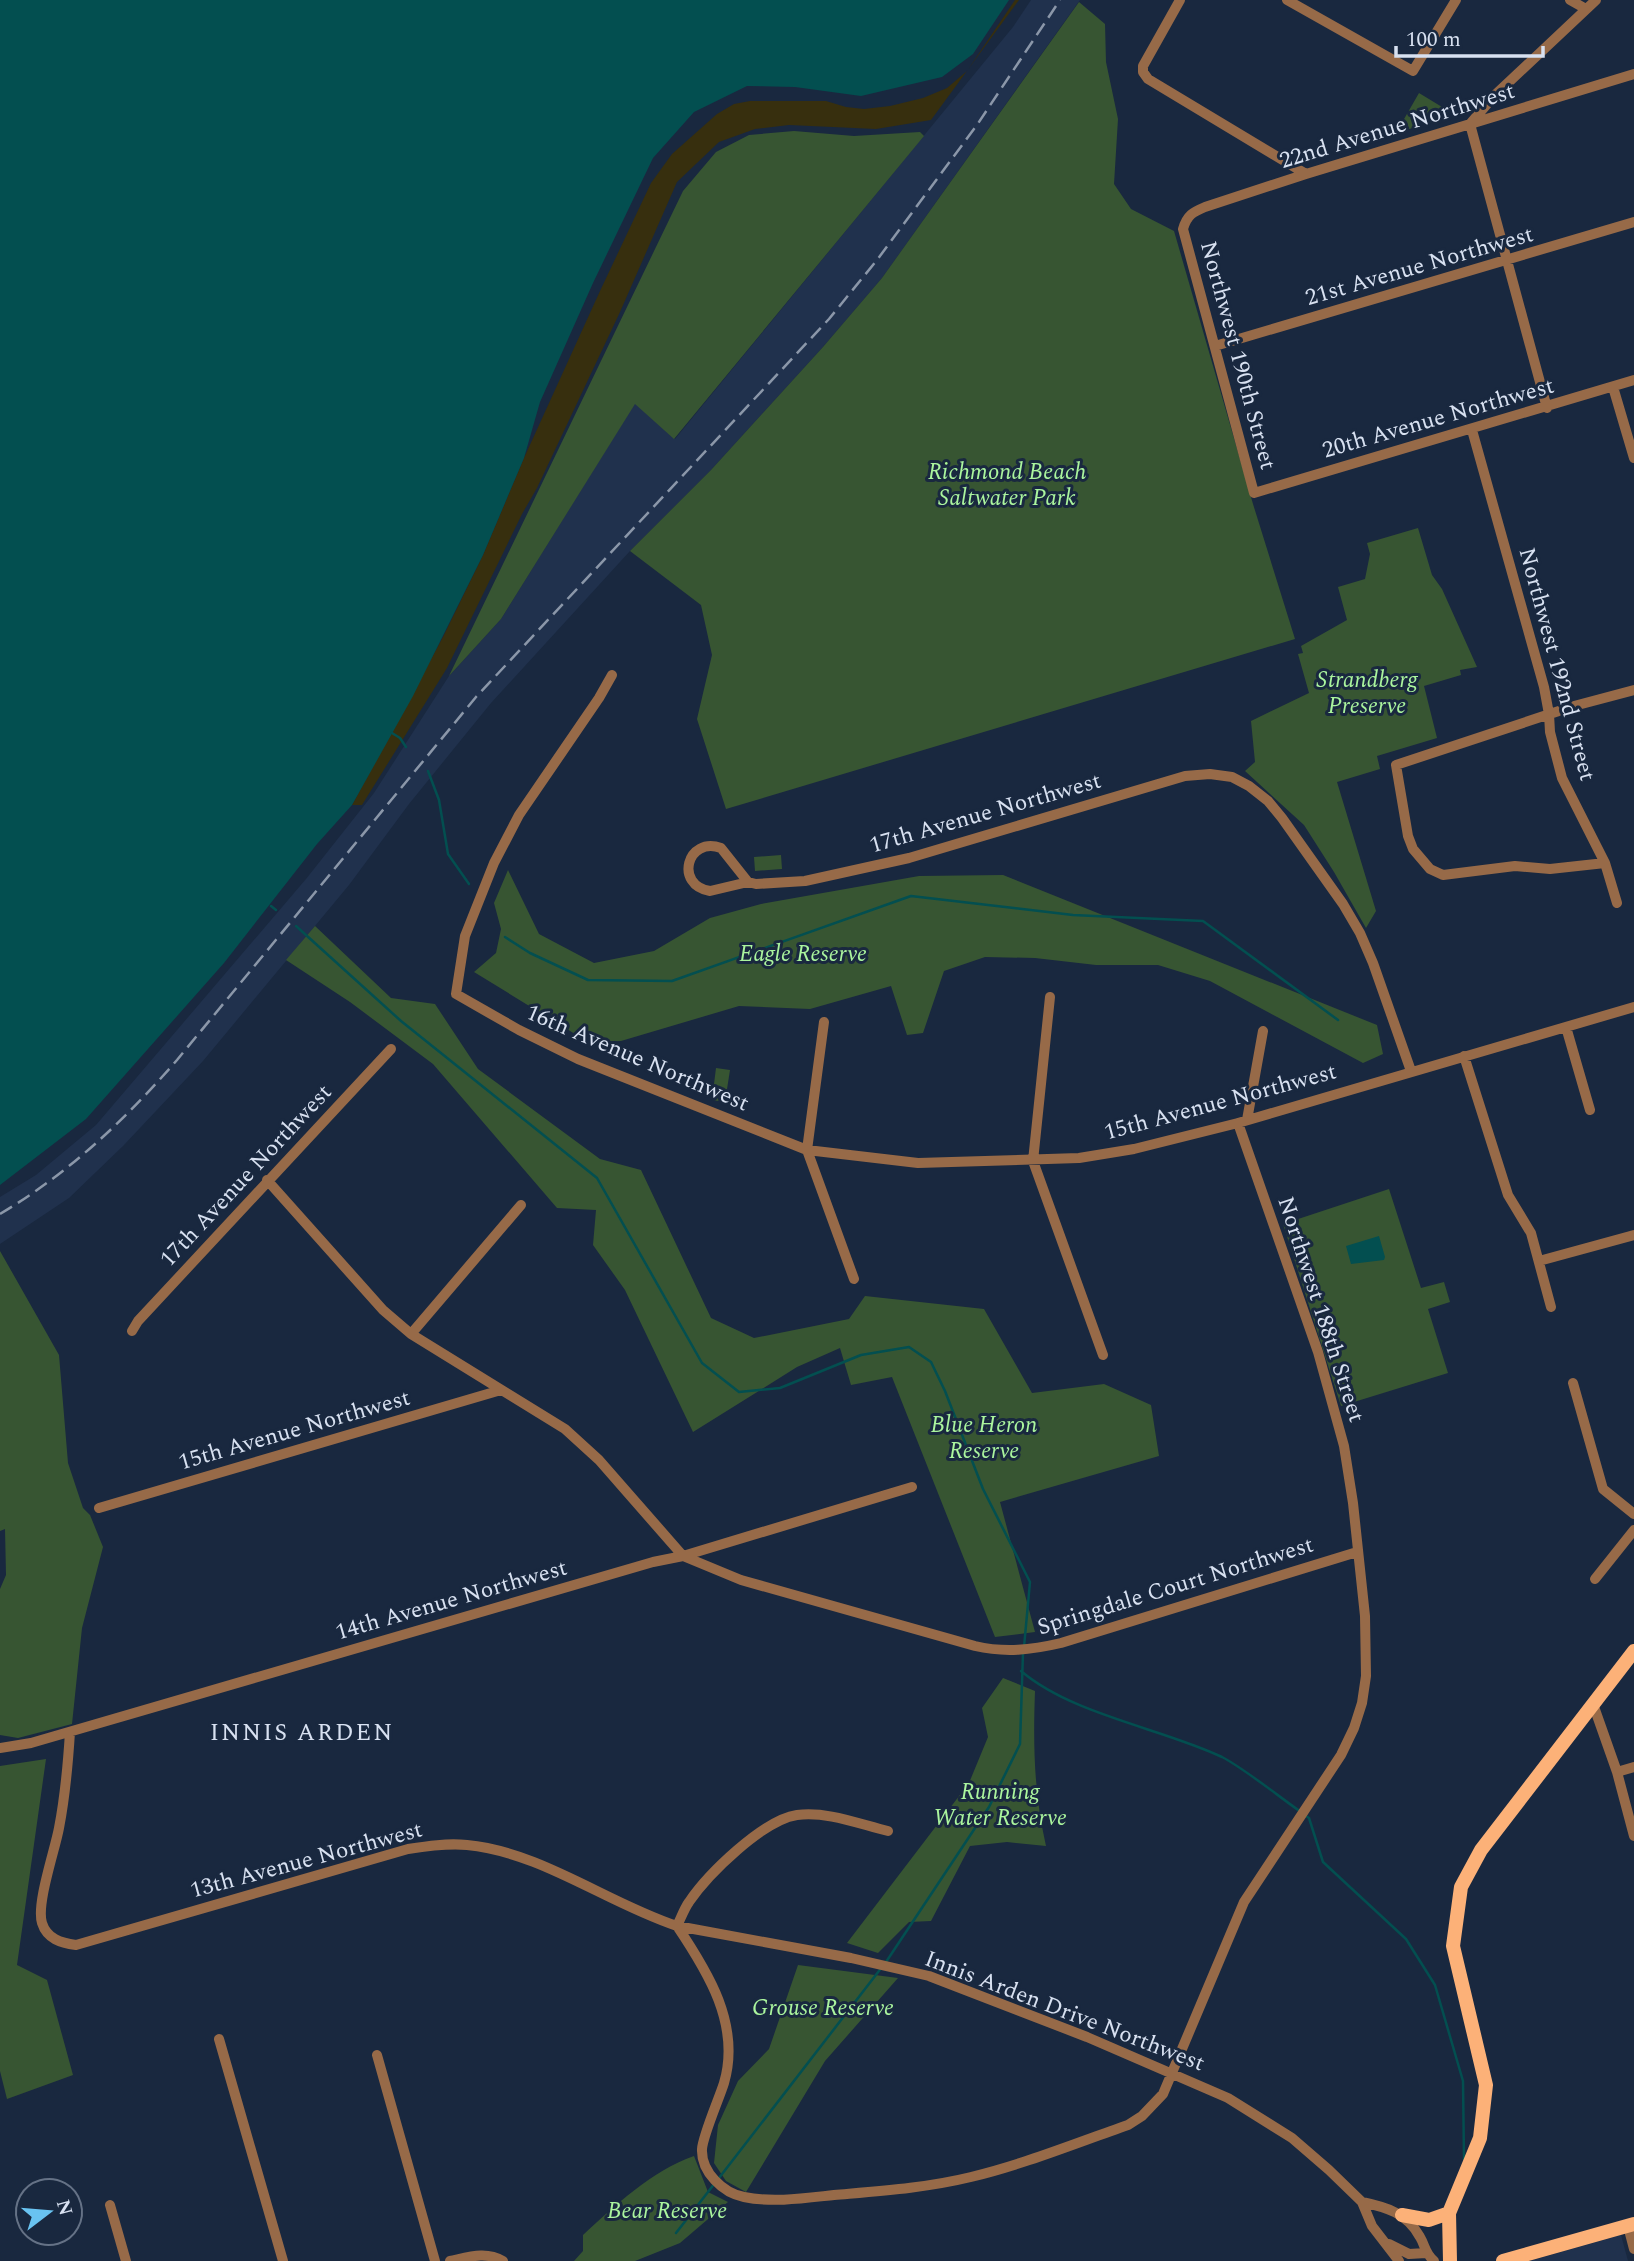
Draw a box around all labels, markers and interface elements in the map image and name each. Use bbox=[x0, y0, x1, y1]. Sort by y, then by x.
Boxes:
scale bar bbox=[1396, 14, 1543, 58]
text: 100 m bbox=[1406, 24, 1461, 56]
street label: 22nd Avenue Northwest bbox=[1276, 74, 1519, 179]
street label: 21st Avenue Northwest bbox=[1301, 217, 1538, 316]
street label: Northwest 190th Street bbox=[1190, 237, 1285, 474]
street label: 20th Avenue Northwest bbox=[1318, 369, 1558, 468]
park label: Richmond Beach Saltwater Park bbox=[928, 455, 1086, 516]
street label: Northwest 192nd Street bbox=[1509, 544, 1605, 785]
park label: Strandberg Preserve bbox=[1317, 663, 1418, 724]
street label: 17th Avenue Northwest bbox=[865, 764, 1105, 863]
park label: Eagle Reserve bbox=[739, 937, 867, 972]
street label: 16th Avenue Northwest bbox=[520, 995, 754, 1121]
street label: 15th Avenue Northwest bbox=[1100, 1055, 1341, 1150]
street label: 17th Avenue Northwest bbox=[152, 1077, 341, 1276]
street label: Northwest 188th Street bbox=[1268, 1192, 1374, 1427]
street label: 15th Avenue Northwest bbox=[174, 1381, 414, 1480]
park label: Blue Heron Reserve bbox=[931, 1408, 1037, 1469]
street label: Springdale Court Northwest bbox=[1033, 1528, 1318, 1645]
street label: 14th Avenue Northwest bbox=[331, 1551, 571, 1650]
district label: INNIS ARDEN bbox=[210, 1715, 394, 1751]
park label: Running Water Reserve bbox=[933, 1775, 1067, 1836]
street label: 13th Avenue Northwest bbox=[186, 1813, 427, 1908]
street label: Innis Arden Drive Northwest bbox=[919, 1942, 1210, 2081]
park label: Grouse Reserve bbox=[752, 1991, 894, 2026]
north arrow bbox=[14, 2177, 84, 2247]
park label: Bear Reserve bbox=[607, 2194, 727, 2229]
text: N bbox=[48, 2196, 80, 2219]

